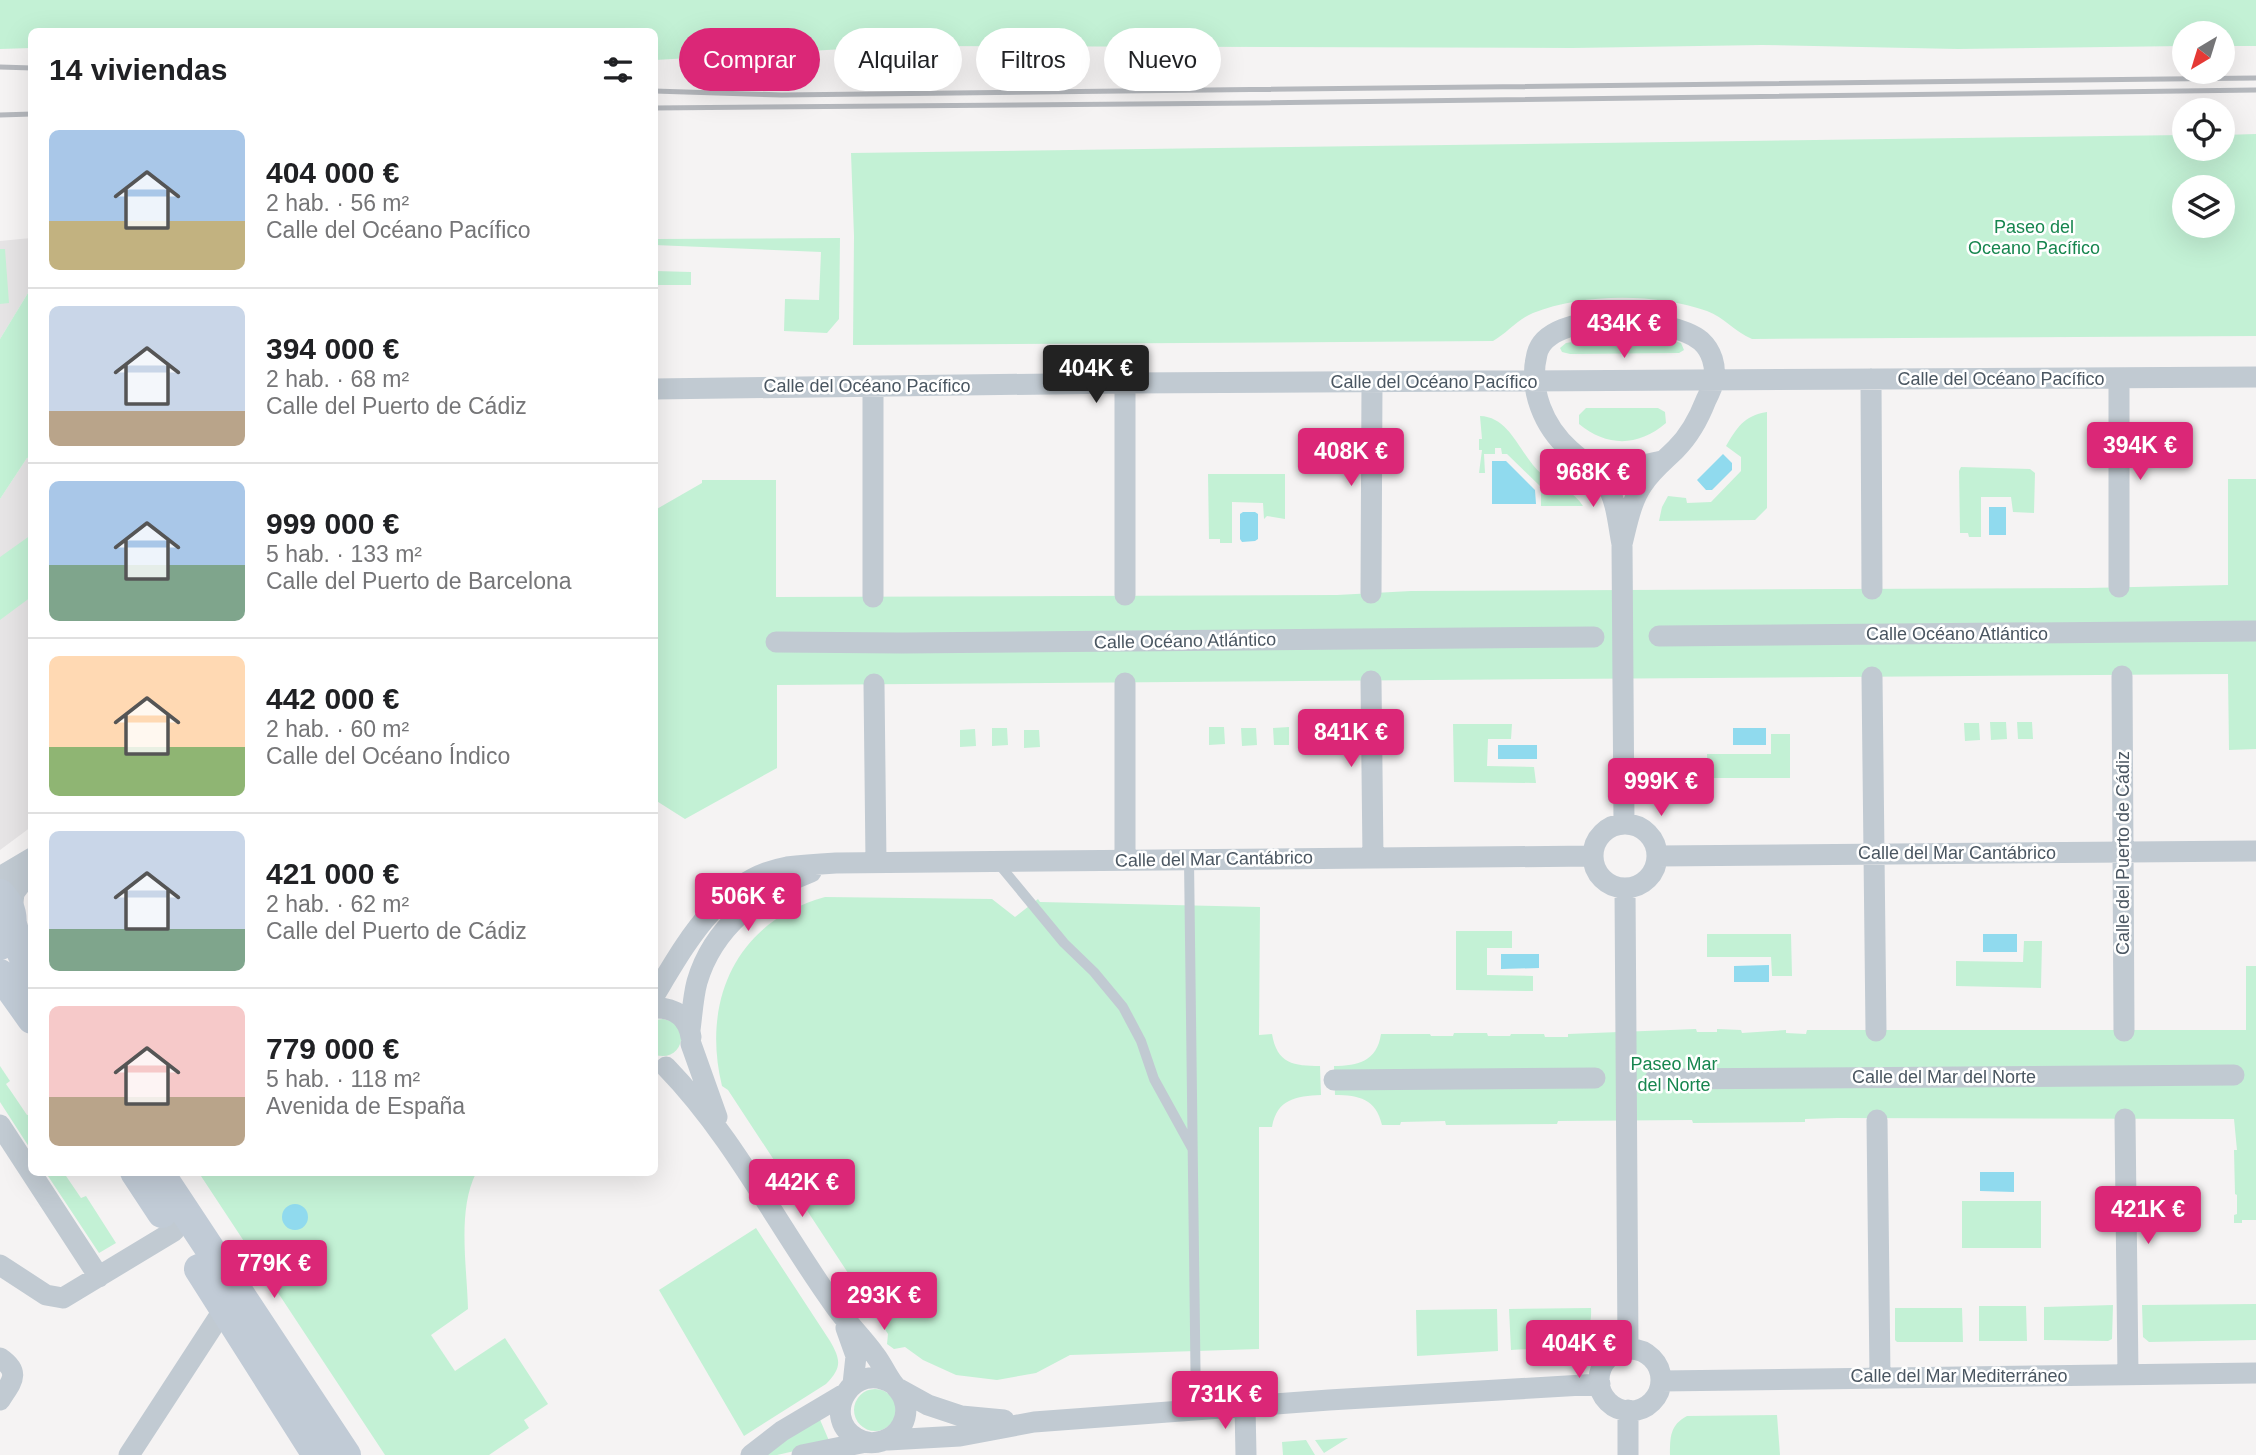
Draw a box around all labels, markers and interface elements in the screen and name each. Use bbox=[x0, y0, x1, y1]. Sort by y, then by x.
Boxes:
north arrow bbox=[2172, 21, 2235, 84]
map controls bbox=[2172, 21, 2235, 238]
chip: Comprar bbox=[679, 28, 820, 91]
chip: Alquilar bbox=[834, 28, 962, 91]
chip: Filtros bbox=[976, 28, 1090, 91]
chip: Nuevo bbox=[1104, 28, 1221, 91]
icon: filters bbox=[599, 51, 637, 89]
text: 14 viviendas bbox=[49, 53, 227, 86]
button: locate bbox=[2172, 98, 2235, 161]
text: 404 000 € bbox=[266, 156, 399, 189]
icon: home bbox=[105, 158, 189, 242]
button: layers bbox=[2172, 175, 2235, 238]
text: 2 hab. · 56 m² bbox=[266, 190, 409, 216]
text: Calle del Océano Pacífico bbox=[266, 217, 531, 243]
park label: Paseo del Oceano Pacífico bbox=[1968, 217, 2100, 258]
pin: 434K € bbox=[1567, 300, 1681, 360]
text: 434K € bbox=[1587, 310, 1661, 336]
text: 394 000 € bbox=[266, 332, 399, 365]
icon: home bbox=[105, 334, 189, 418]
pin: 404K € bbox=[1039, 346, 1153, 405]
text: 404K € bbox=[1059, 355, 1133, 381]
text: 2 hab. · 68 m² bbox=[266, 366, 409, 392]
street label: Calle del Océano Pacífico bbox=[1897, 369, 2105, 389]
street label: Calle del Océano Pacífico bbox=[1330, 372, 1538, 392]
street label: Calle del Océano Pacífico bbox=[763, 376, 971, 396]
text: Calle del Puerto de Cádiz bbox=[266, 393, 527, 419]
pin: 394K € bbox=[2083, 422, 2197, 482]
pin: 408K € bbox=[1294, 428, 1408, 488]
text: 394K € bbox=[2103, 432, 2177, 458]
text: 408K € bbox=[1314, 438, 1388, 464]
pin: 968K € bbox=[1536, 449, 1650, 509]
text: 968K € bbox=[1556, 459, 1630, 485]
text: 999 000 € bbox=[266, 507, 399, 540]
icon: home bbox=[105, 509, 189, 593]
text: 5 hab. · 133 m² bbox=[266, 541, 422, 567]
text: Calle del Puerto de Barcelona bbox=[266, 568, 572, 594]
street label: Calle Océano Atlántico bbox=[1866, 624, 2048, 644]
street label: Calle Océano Atlántico bbox=[1094, 629, 1276, 653]
text: 442 000 € bbox=[266, 682, 399, 715]
icon: home bbox=[105, 684, 189, 768]
pin: 841K € bbox=[1294, 710, 1408, 769]
text: 2 hab. · 60 m² bbox=[266, 716, 409, 742]
text: 841K € bbox=[1314, 719, 1388, 745]
text: Calle del Océano Índico bbox=[266, 743, 510, 769]
street label: Calle del Puerto de Cádiz bbox=[2113, 751, 2133, 955]
pin: 999K € bbox=[1604, 758, 1718, 818]
text: 999K € bbox=[1624, 768, 1698, 794]
street label: Calle del Mar Cantábrico bbox=[1858, 843, 2056, 863]
street label: Calle del Mar Cantábrico bbox=[1115, 847, 1313, 871]
text: 421 000 € bbox=[266, 857, 399, 890]
icon: home bbox=[105, 859, 189, 943]
pin: 506K € bbox=[691, 874, 805, 933]
text: 506K € bbox=[711, 883, 785, 909]
text: 2 hab. · 62 m² bbox=[266, 891, 409, 917]
text: Calle del Puerto de Cádiz bbox=[266, 918, 527, 944]
text: 779 000 € bbox=[266, 1032, 399, 1065]
icon: home bbox=[105, 1034, 189, 1118]
park label: Paseo Mar del Norte bbox=[1630, 1054, 1718, 1095]
text: 5 hab. · 118 m² bbox=[266, 1066, 420, 1092]
street label: Calle del Mar del Norte bbox=[1852, 1067, 2036, 1087]
text: Avenida de España bbox=[266, 1093, 465, 1119]
pin: 442K € bbox=[745, 1160, 859, 1219]
text: 442K € bbox=[765, 1169, 839, 1195]
pin: 421K € bbox=[2091, 1186, 2205, 1246]
text: 421K € bbox=[2111, 1196, 2185, 1222]
pin: 779K € bbox=[217, 1240, 331, 1300]
text: 779K € bbox=[237, 1250, 311, 1276]
pin: 293K € bbox=[827, 1272, 941, 1332]
text: 293K € bbox=[847, 1282, 921, 1308]
pin: 404K € bbox=[1522, 1320, 1636, 1380]
text: 404K € bbox=[1542, 1330, 1616, 1356]
street label: Calle del Mar Mediterráneo bbox=[1850, 1366, 2068, 1386]
pin: 731K € bbox=[1168, 1372, 1282, 1431]
text: 731K € bbox=[1188, 1381, 1262, 1407]

